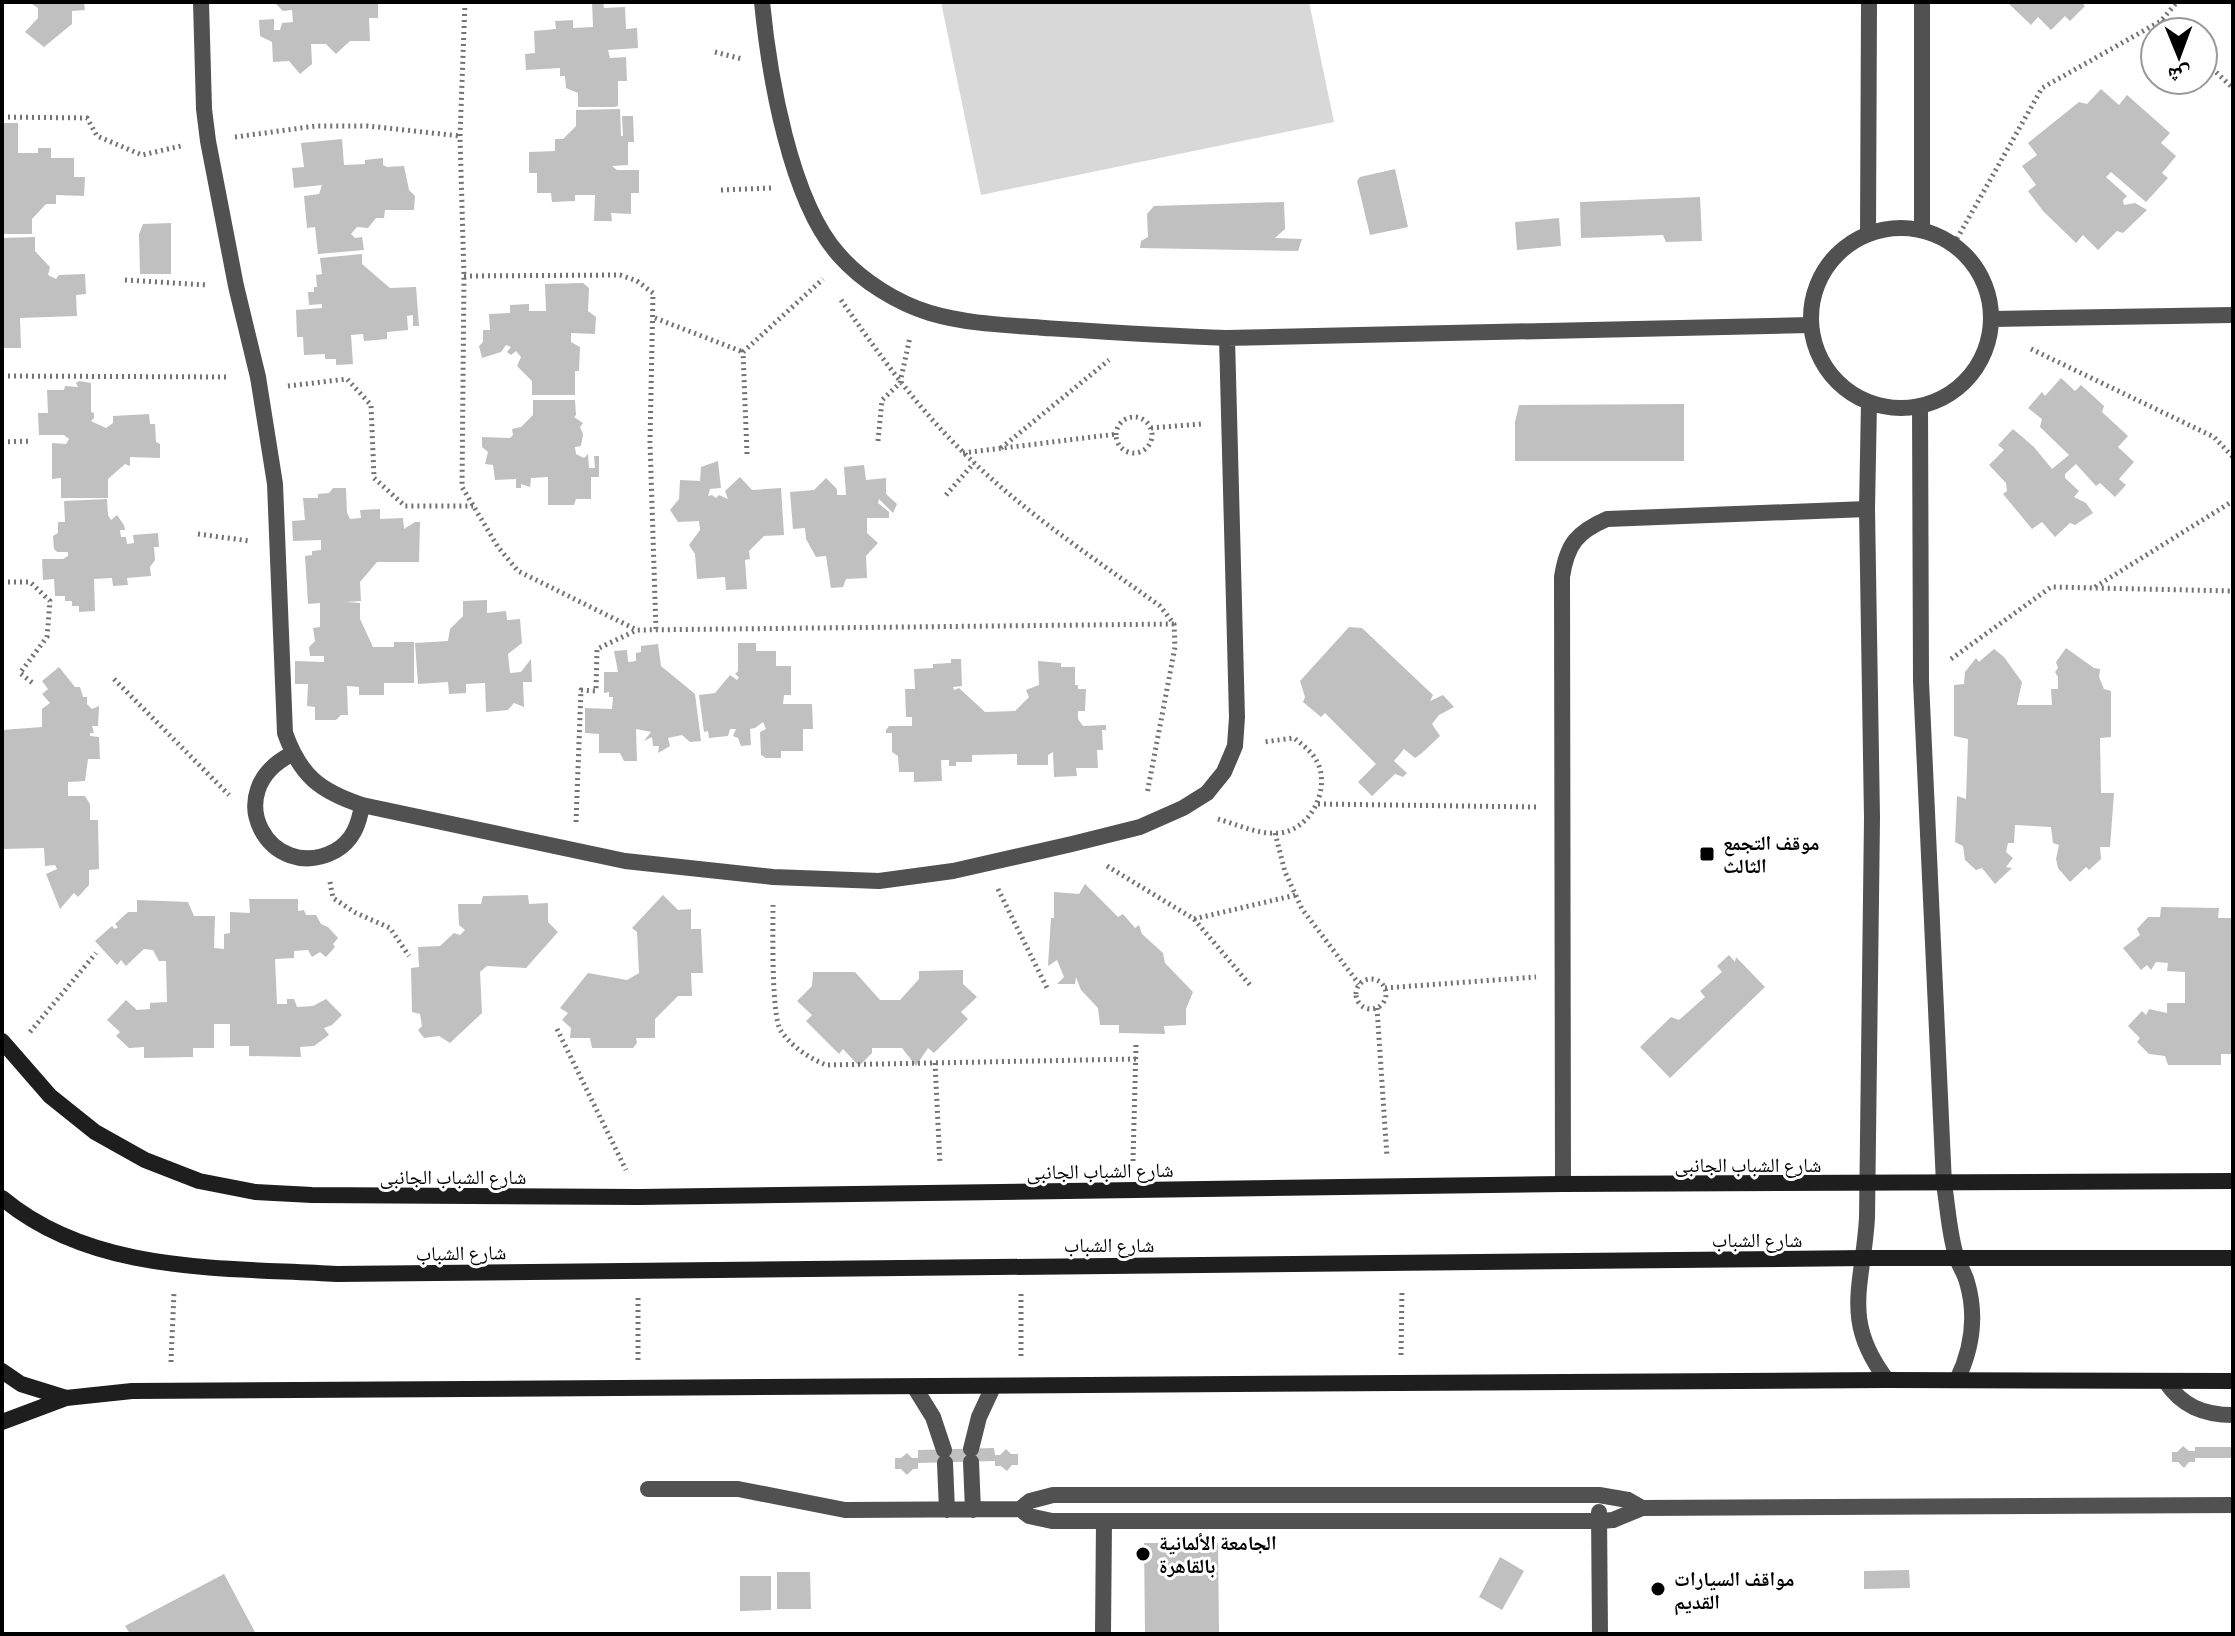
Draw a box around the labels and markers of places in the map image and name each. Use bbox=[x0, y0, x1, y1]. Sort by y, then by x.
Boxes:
place label: موقف التجمع الثالث bbox=[1723, 830, 1820, 877]
marker: موقف التجمع الثالث bbox=[1698, 845, 1716, 863]
place label: الجامعة الألمانية بالقاهرة bbox=[1159, 1530, 1277, 1578]
marker: الجامعة الألمانية بالقاهرة bbox=[1134, 1545, 1152, 1563]
place label: مواقف السيارات القديم bbox=[1674, 1566, 1794, 1616]
marker: مواقف السيارات القديم bbox=[1649, 1580, 1667, 1598]

